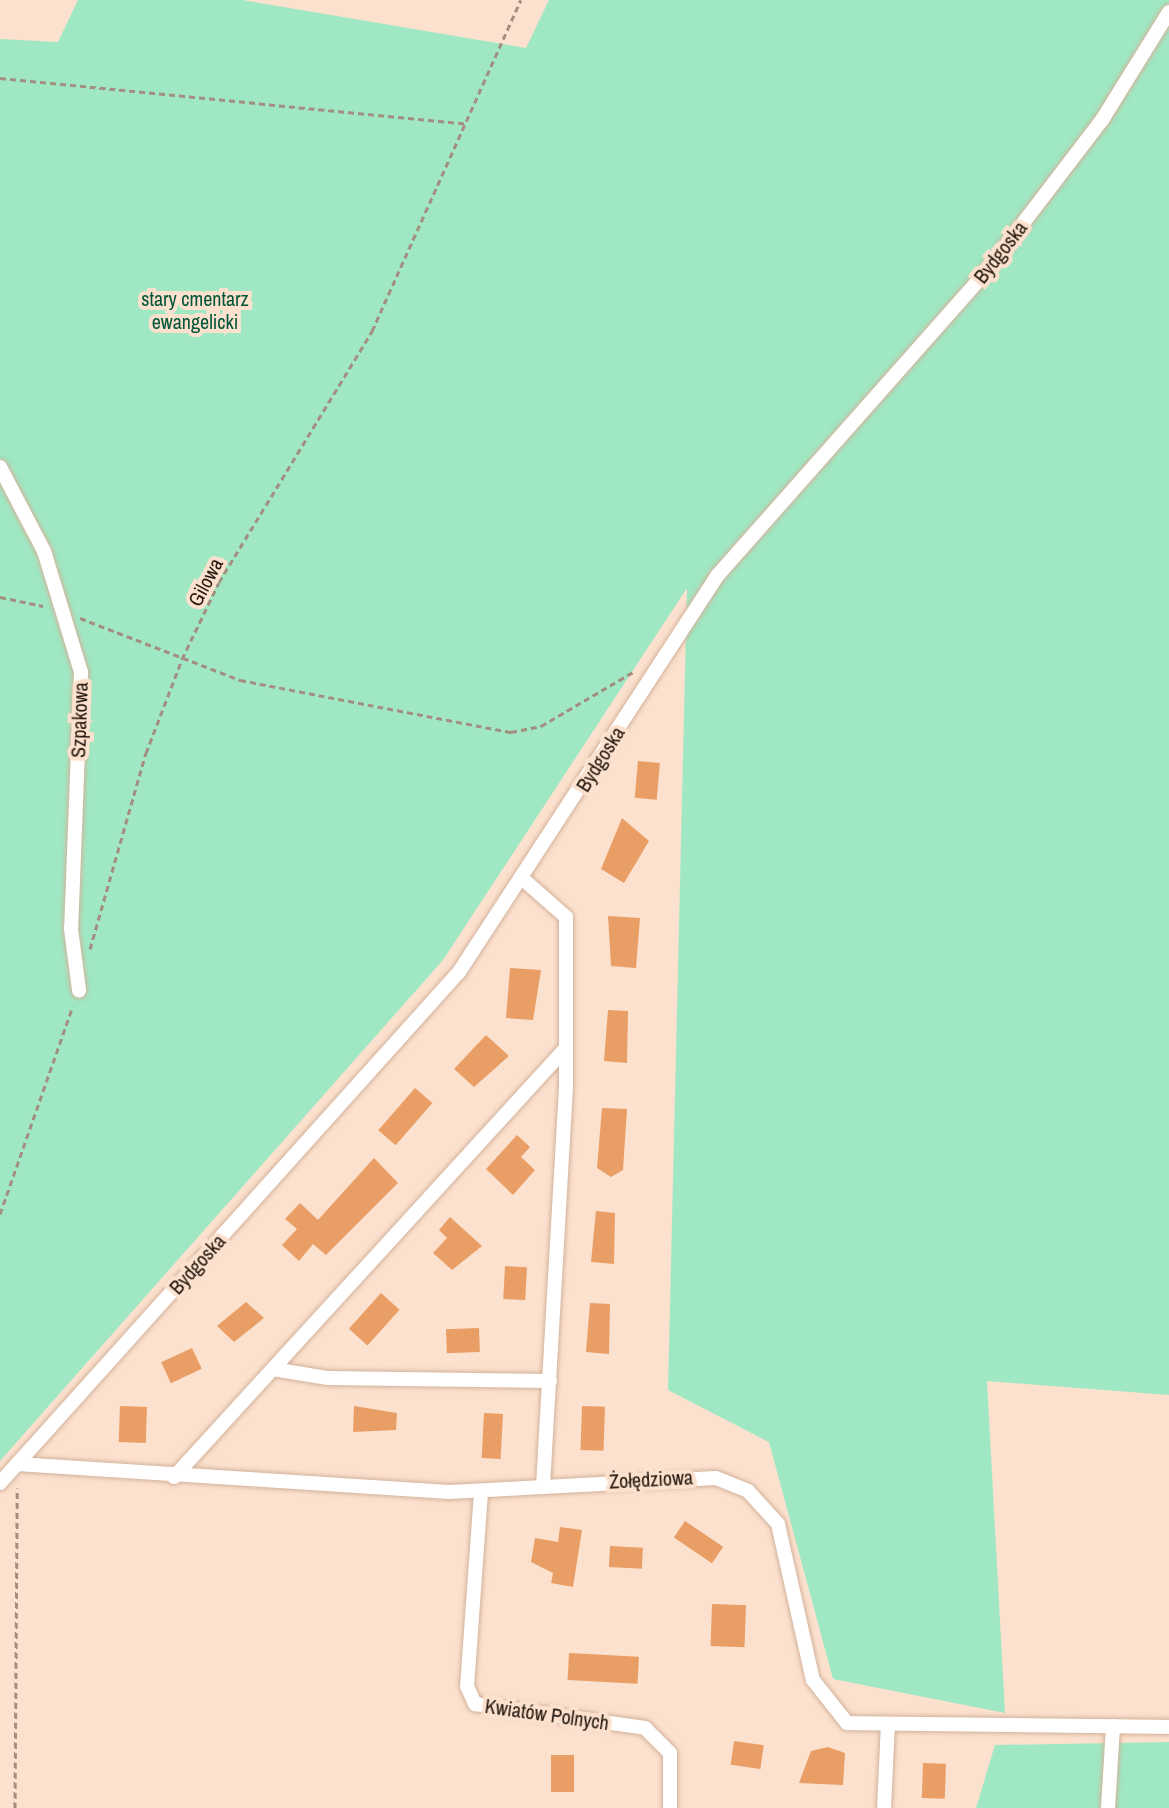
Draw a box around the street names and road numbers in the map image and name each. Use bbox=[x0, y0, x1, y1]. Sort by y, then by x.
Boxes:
street label: Bydgoska bbox=[968, 216, 1032, 288]
street label: Gilowa bbox=[182, 554, 228, 610]
street label: Szpakowa bbox=[66, 682, 92, 758]
street label: Bydgoska bbox=[571, 722, 629, 796]
street label: Bydgoska bbox=[164, 1229, 230, 1299]
street label: Żołędziowa bbox=[608, 1465, 694, 1493]
street label: Kwiatów Polnych bbox=[483, 1693, 611, 1735]

